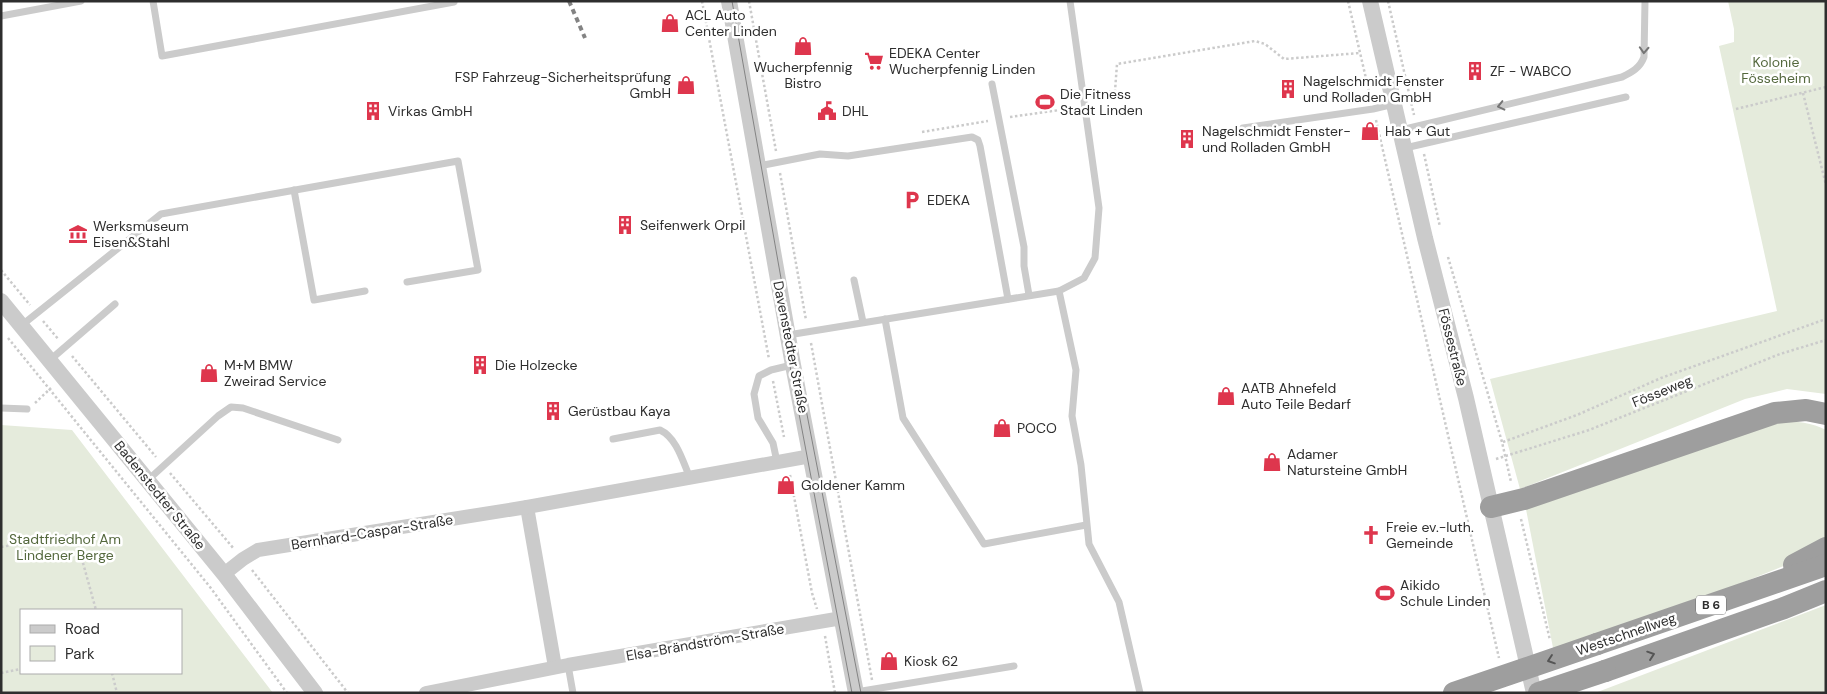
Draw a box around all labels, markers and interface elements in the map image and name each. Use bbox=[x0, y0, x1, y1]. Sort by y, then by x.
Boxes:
place label: ACL Auto Center Linden bbox=[685, 6, 777, 40]
shop icon: ACL Auto Center Linden bbox=[659, 12, 681, 34]
shop icon: Wucherpfennig Bistro bbox=[792, 35, 814, 57]
place label: EDEKA Center Wucherpfennig Linden bbox=[889, 44, 1035, 78]
one-way arrow bbox=[1639, 46, 1650, 54]
supermarket icon: EDEKA Center Wucherpfennig Linden bbox=[863, 50, 885, 72]
park label: Kolonie Fösseheim bbox=[1741, 53, 1811, 87]
place label: Wucherpfennig Bistro bbox=[753, 58, 853, 92]
building icon: ZF - WABCO bbox=[1464, 60, 1486, 82]
place label: ZF - WABCO bbox=[1490, 62, 1571, 80]
place label: FSP Fahrzeug-Sicherheitsprüfung GmbH bbox=[455, 68, 671, 102]
place label: Nagelschmidt Fenster und Rolladen GmbH bbox=[1303, 72, 1444, 106]
shop icon: FSP Fahrzeug-Sicherheitsprüfung GmbH bbox=[675, 74, 697, 96]
building icon: Nagelschmidt Fenster und Rolladen GmbH bbox=[1277, 78, 1299, 100]
place label: Die Fitness Stadt Linden bbox=[1060, 85, 1143, 119]
sports icon: Die Fitness Stadt Linden bbox=[1034, 91, 1056, 113]
building icon: Virkas GmbH bbox=[362, 100, 384, 122]
public building icon: DHL bbox=[816, 100, 838, 122]
one-way arrow bbox=[1497, 100, 1506, 111]
place label: Virkas GmbH bbox=[388, 102, 473, 120]
place label: DHL bbox=[842, 102, 869, 120]
shop icon: Hab + Gut bbox=[1359, 120, 1381, 142]
place label: Nagelschmidt Fenster- und Rolladen GmbH bbox=[1202, 122, 1351, 156]
place label: Hab + Gut bbox=[1385, 122, 1450, 140]
building icon: Nagelschmidt Fenster- und Rolladen GmbH bbox=[1176, 128, 1198, 150]
parking icon: EDEKA bbox=[901, 189, 923, 211]
place label: EDEKA bbox=[927, 191, 970, 209]
building icon: Seifenwerk Orpil bbox=[614, 214, 636, 236]
place label: Seifenwerk Orpil bbox=[640, 216, 746, 234]
place label: Werksmuseum Eisen&Stahl bbox=[93, 217, 189, 251]
museum icon: Werksmuseum Eisen&Stahl bbox=[67, 223, 89, 245]
street label: Davenstedter Straße bbox=[769, 279, 813, 415]
street label: Fössestraße bbox=[1435, 306, 1471, 388]
building icon: Die Holzecke bbox=[469, 354, 491, 376]
place label: M+M BMW Zweirad Service bbox=[224, 356, 327, 390]
place label: Die Holzecke bbox=[495, 356, 578, 374]
shop icon: M+M BMW Zweirad Service bbox=[198, 362, 220, 384]
street label: Fösseweg bbox=[1629, 371, 1695, 411]
place label: AATB Ahnefeld Auto Teile Bedarf bbox=[1241, 379, 1351, 413]
shop icon: AATB Ahnefeld Auto Teile Bedarf bbox=[1215, 385, 1237, 407]
building icon: Gerüstbau Kaya bbox=[542, 400, 564, 422]
place label: Gerüstbau Kaya bbox=[568, 402, 670, 420]
shop icon: POCO bbox=[991, 417, 1013, 439]
place label: POCO bbox=[1017, 419, 1057, 437]
street label: Badenstedter Straße bbox=[110, 437, 210, 553]
place label: Adamer Natursteine GmbH bbox=[1287, 445, 1407, 479]
shop icon: Adamer Natursteine GmbH bbox=[1261, 451, 1283, 473]
shop icon: Goldener Kamm bbox=[775, 474, 797, 496]
place label: Goldener Kamm bbox=[801, 476, 905, 494]
street label: Bernhard-Caspar-Straße bbox=[290, 510, 454, 554]
place label: Freie ev.-luth. Gemeinde bbox=[1386, 518, 1474, 552]
church icon: Freie ev.-luth. Gemeinde bbox=[1360, 524, 1382, 546]
park label: Stadtfriedhof Am Lindener Berge bbox=[9, 530, 121, 564]
place label: Aikido Schule Linden bbox=[1400, 576, 1491, 610]
sports icon: Aikido Schule Linden bbox=[1374, 582, 1396, 604]
road number: B 6 bbox=[1696, 596, 1726, 614]
street label: Westschnellweg bbox=[1574, 608, 1678, 660]
legend bbox=[20, 609, 182, 674]
text: Road bbox=[65, 619, 100, 639]
street label: Elsa-Brändström-Straße bbox=[625, 619, 785, 665]
text: Park bbox=[65, 644, 95, 664]
shop icon: Kiosk 62 bbox=[878, 650, 900, 672]
one-way arrow bbox=[1646, 650, 1655, 660]
place label: Kiosk 62 bbox=[904, 652, 958, 670]
one-way arrow bbox=[1547, 654, 1556, 664]

